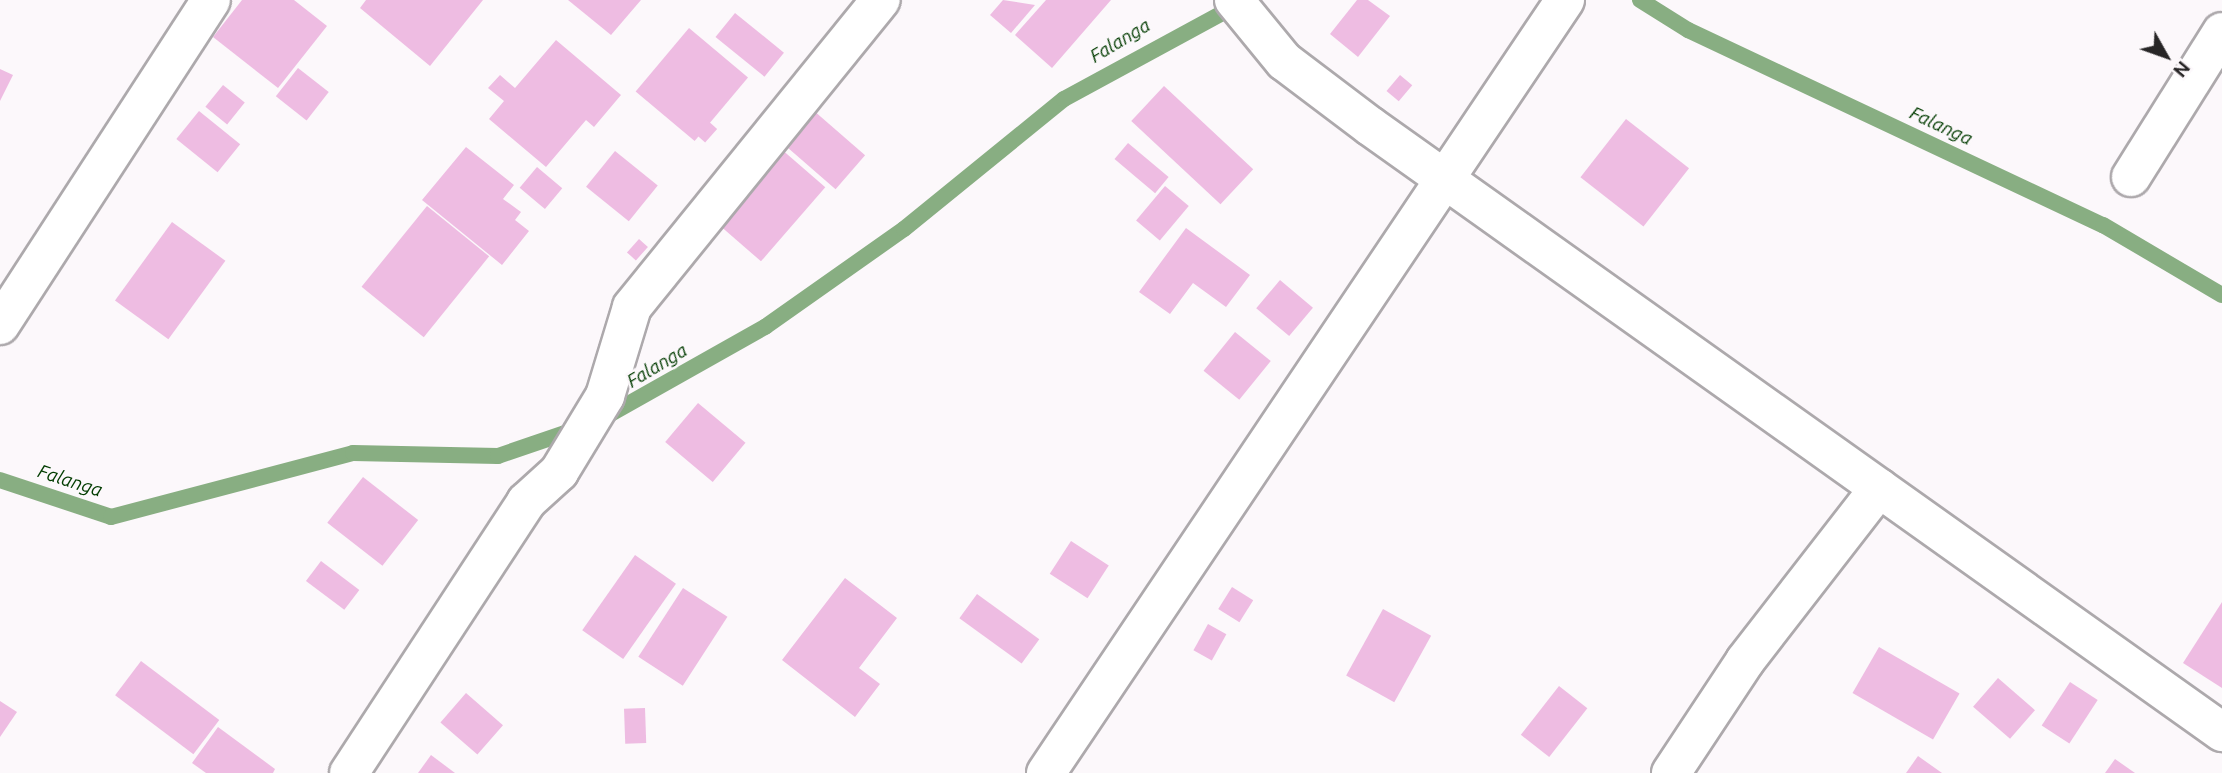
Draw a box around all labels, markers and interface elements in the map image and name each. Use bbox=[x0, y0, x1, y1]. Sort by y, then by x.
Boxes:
water label: Falanga bbox=[1086, 14, 1154, 68]
north arrow bbox=[2131, 21, 2201, 91]
text: N bbox=[2169, 57, 2195, 82]
water label: Falanga bbox=[1906, 102, 1976, 150]
water label: Falanga bbox=[623, 339, 691, 393]
water label: Falanga bbox=[35, 460, 105, 502]

